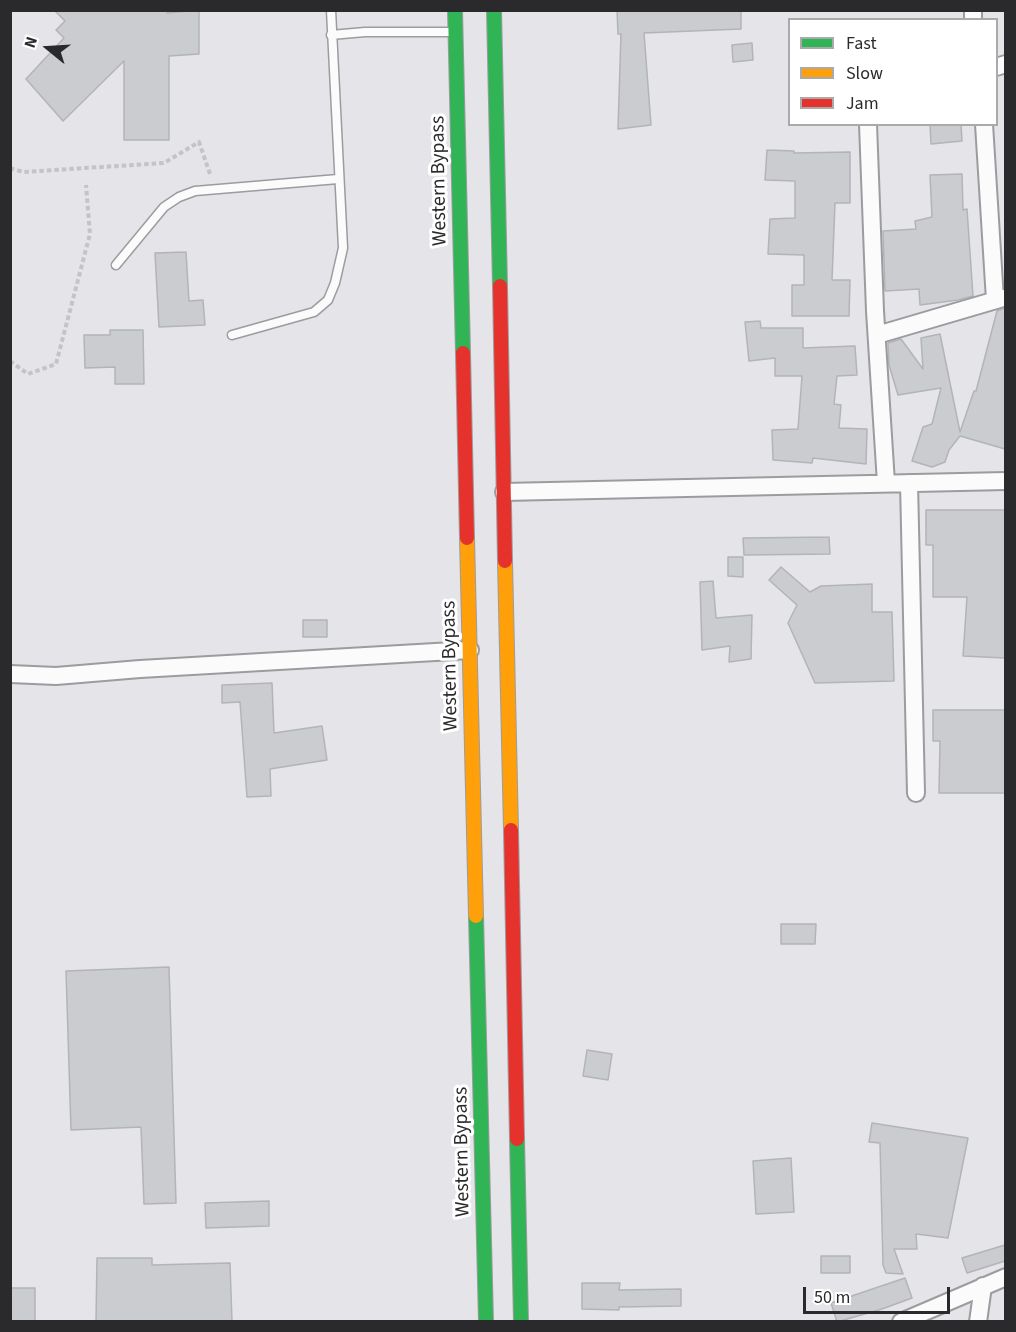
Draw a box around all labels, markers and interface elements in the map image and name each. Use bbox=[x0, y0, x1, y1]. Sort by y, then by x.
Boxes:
north arrow bbox=[18, 18, 78, 78]
legend bbox=[788, 18, 998, 126]
text: Fast bbox=[846, 31, 877, 56]
text: N bbox=[19, 34, 43, 51]
text: Slow bbox=[846, 61, 883, 86]
text: Jam bbox=[846, 91, 879, 116]
street label: Western Bypass bbox=[427, 116, 453, 246]
street label: Western Bypass bbox=[438, 601, 464, 731]
street label: Western Bypass bbox=[450, 1087, 476, 1217]
scale bar bbox=[806, 1275, 953, 1313]
text: 50 m bbox=[814, 1285, 850, 1310]

